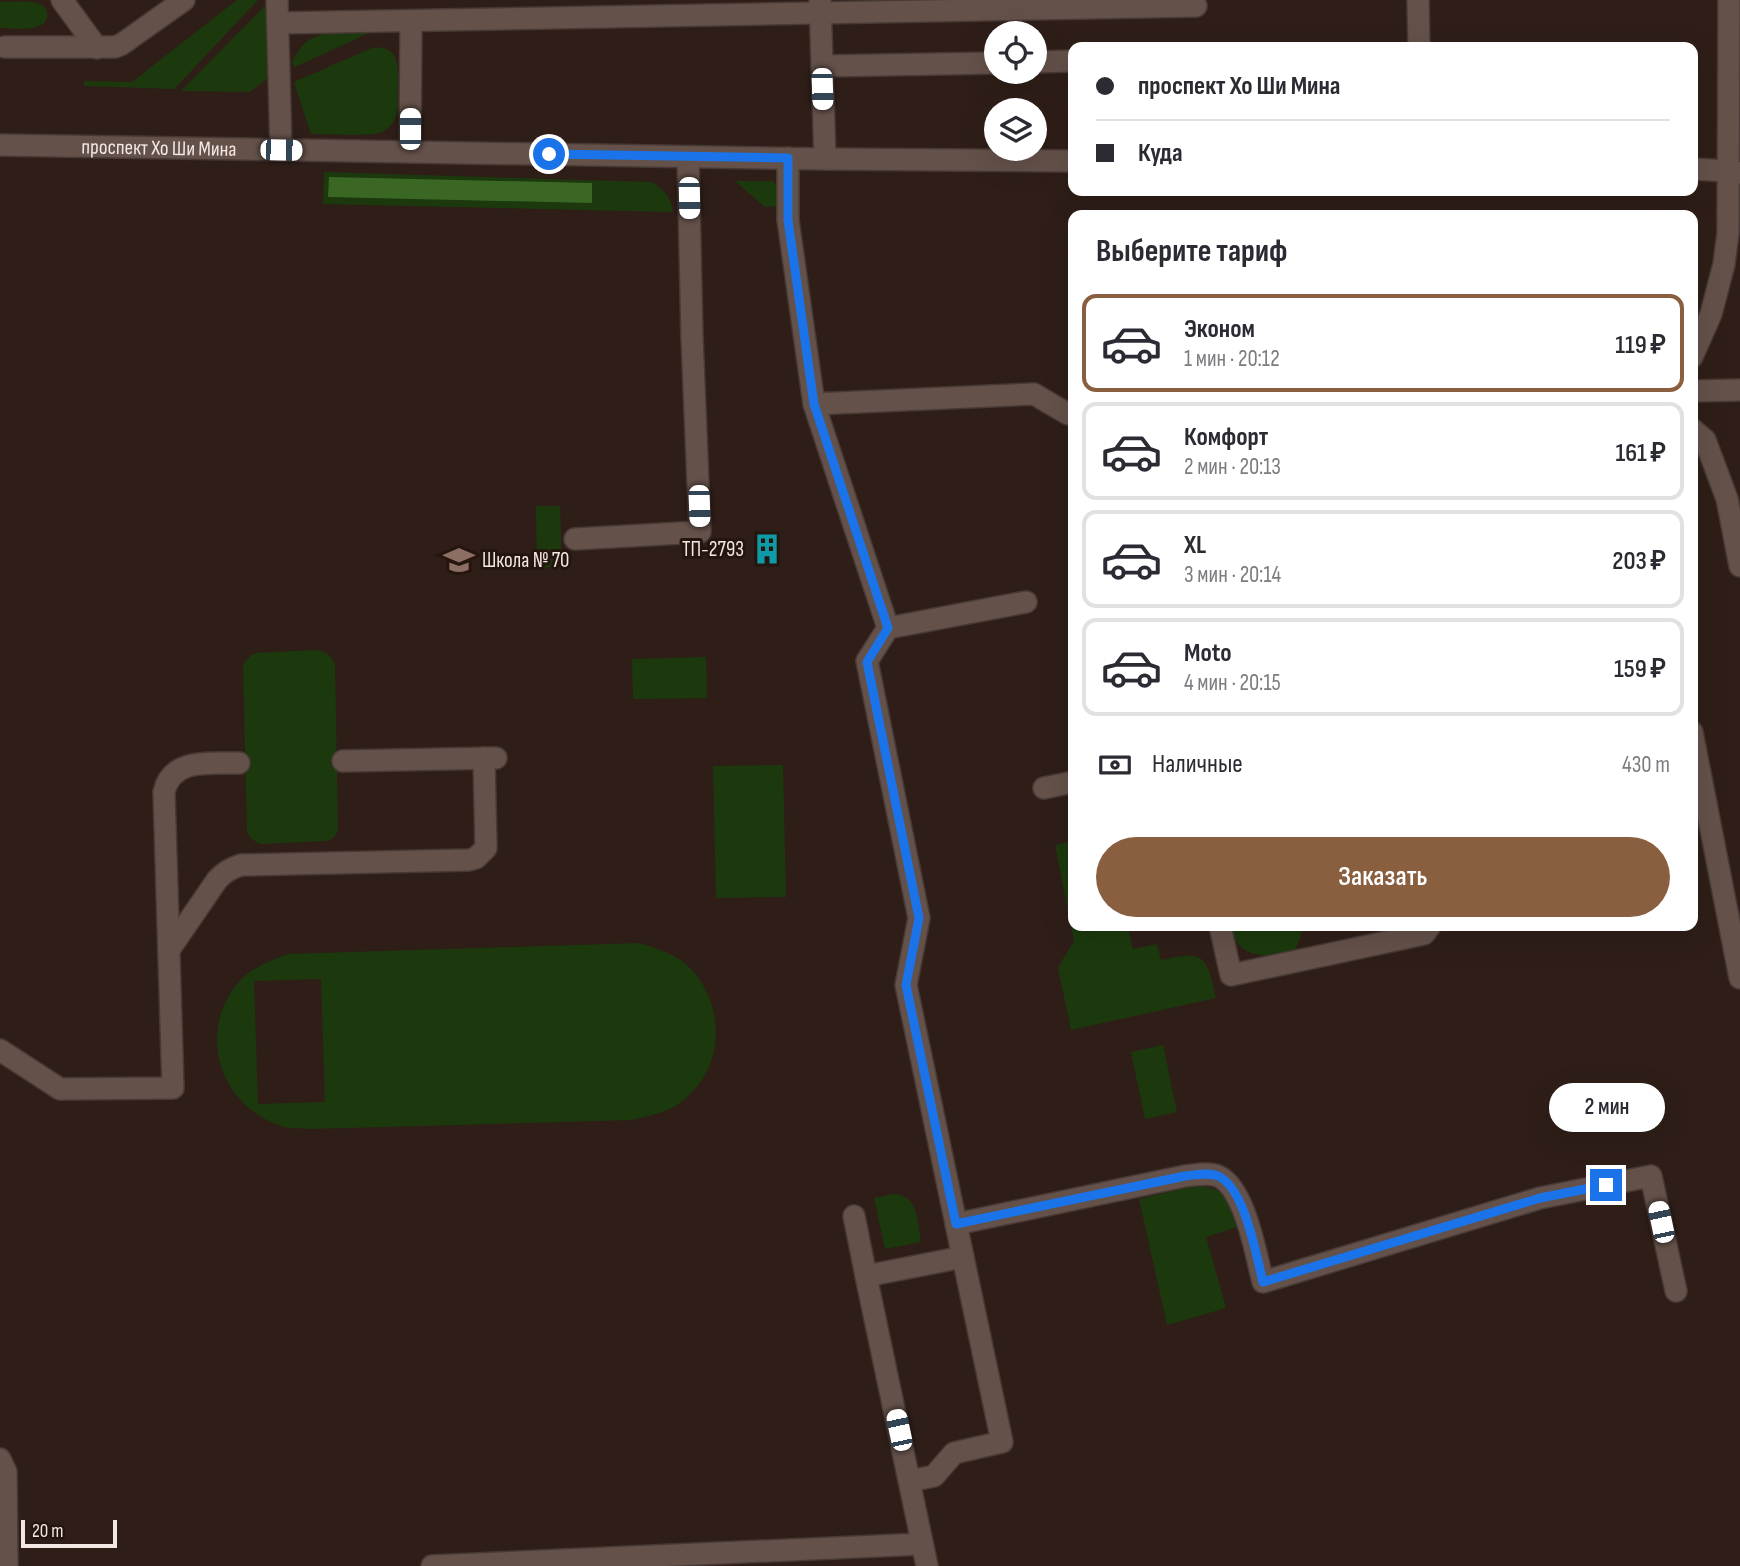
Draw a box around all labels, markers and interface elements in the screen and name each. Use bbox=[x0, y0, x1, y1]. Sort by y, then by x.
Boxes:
map controls bbox=[984, 21, 1047, 161]
button: locate bbox=[984, 21, 1047, 84]
car bbox=[811, 68, 834, 110]
text: проспект Хо Ши Мина bbox=[1138, 71, 1341, 102]
button: layers bbox=[984, 98, 1047, 161]
car bbox=[400, 108, 421, 150]
street label: проспект Хо Ши Мина bbox=[81, 134, 237, 162]
route start bbox=[533, 138, 565, 170]
text: Куда bbox=[1138, 138, 1183, 169]
car bbox=[260, 139, 303, 161]
car bbox=[679, 177, 700, 219]
text: Выберите тариф bbox=[1096, 232, 1287, 271]
icon: car bbox=[1100, 312, 1163, 375]
text: Эконом bbox=[1184, 314, 1255, 345]
text: 119 ₽ bbox=[1615, 330, 1666, 361]
text: 1 мин · 20:12 bbox=[1184, 345, 1280, 373]
icon: car bbox=[1100, 420, 1163, 483]
text: Комфорт bbox=[1184, 422, 1268, 453]
text: 161 ₽ bbox=[1615, 438, 1666, 469]
text: 2 мин · 20:13 bbox=[1184, 453, 1281, 481]
car bbox=[688, 485, 711, 527]
icon: car bbox=[1100, 528, 1163, 591]
text: XL bbox=[1184, 530, 1206, 561]
building icon: ТП-2793 bbox=[750, 532, 784, 566]
place label: ТП-2793 bbox=[682, 537, 744, 562]
school or university icon: Школа № 70 bbox=[442, 543, 476, 577]
text: 203 ₽ bbox=[1612, 546, 1666, 577]
place label: Школа № 70 bbox=[482, 548, 570, 573]
text: 3 мин · 20:14 bbox=[1184, 561, 1281, 589]
icon: car bbox=[1100, 636, 1163, 699]
text: Moto bbox=[1184, 638, 1232, 669]
text: 159 ₽ bbox=[1614, 654, 1666, 685]
text: 4 мин · 20:15 bbox=[1184, 669, 1281, 697]
icon: cash bbox=[1096, 746, 1134, 784]
text: Наличные bbox=[1152, 749, 1243, 780]
text: 430 m bbox=[1622, 751, 1670, 779]
button: Заказать bbox=[1096, 837, 1670, 917]
callout: 2 мин bbox=[1548, 1084, 1664, 1132]
text: 2 мин bbox=[1585, 1093, 1629, 1121]
route end bbox=[1590, 1169, 1622, 1201]
car bbox=[1647, 1199, 1676, 1245]
car bbox=[885, 1407, 914, 1453]
scale bar bbox=[21, 1517, 117, 1549]
text: 20 m bbox=[32, 1520, 64, 1543]

